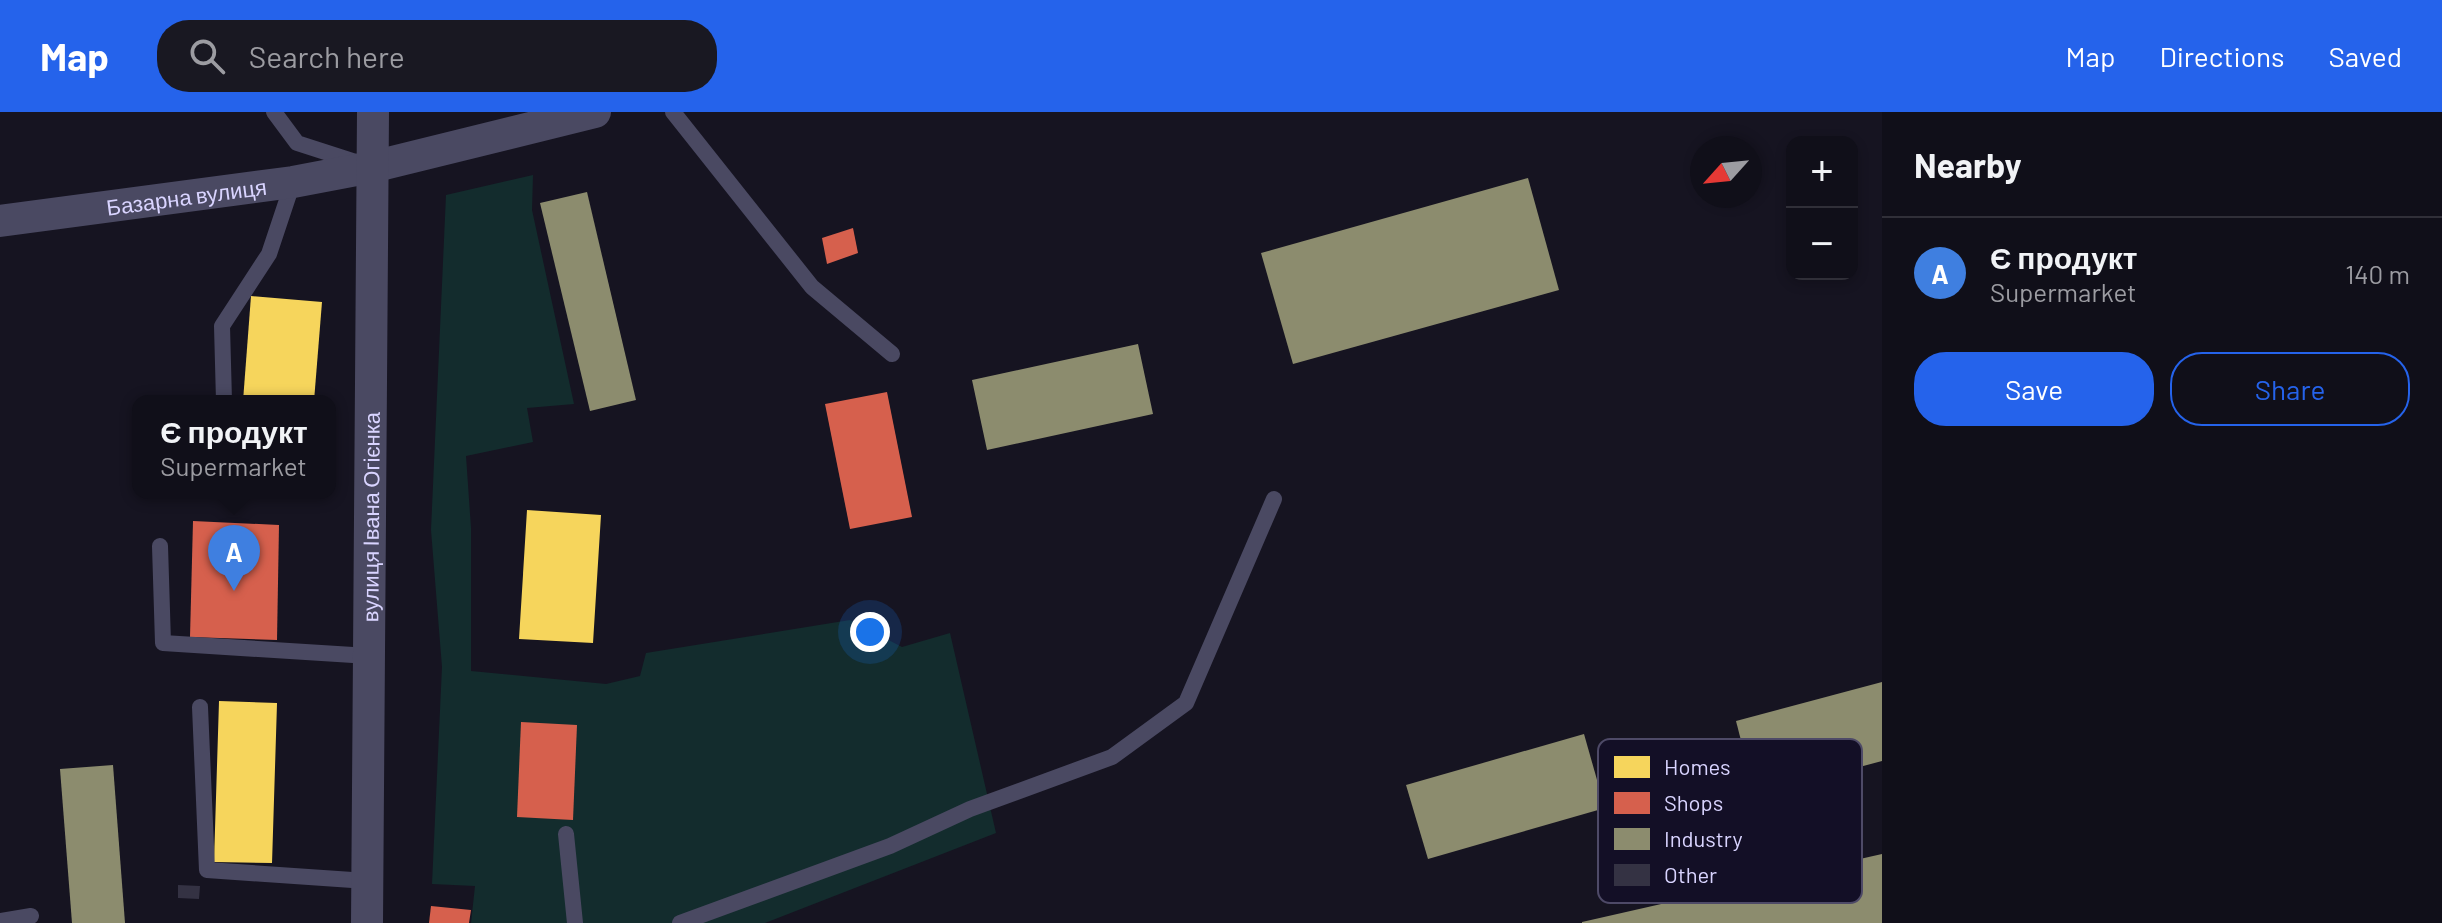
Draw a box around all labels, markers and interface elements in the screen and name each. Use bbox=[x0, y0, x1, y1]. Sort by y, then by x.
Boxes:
search box bbox=[157, 20, 717, 92]
text: Map bbox=[40, 33, 109, 79]
icon: search bbox=[185, 34, 229, 78]
text: Search here bbox=[249, 38, 405, 74]
text: Map bbox=[2066, 39, 2115, 73]
text: Directions bbox=[2159, 39, 2285, 73]
text: Saved bbox=[2329, 39, 2402, 73]
north arrow bbox=[1690, 136, 1762, 208]
map controls bbox=[1786, 136, 1858, 280]
button: + bbox=[1786, 136, 1858, 208]
text: Nearby bbox=[1914, 144, 2022, 185]
street label: Базарна вулиця bbox=[105, 173, 268, 220]
button: − bbox=[1786, 208, 1858, 280]
text: Є продукт bbox=[1990, 239, 2138, 275]
text: A bbox=[1931, 258, 1949, 289]
text: 140 m bbox=[2345, 258, 2410, 289]
text: Supermarket bbox=[1990, 276, 2137, 307]
button: Save bbox=[1914, 352, 2154, 426]
button: Share bbox=[2170, 352, 2410, 426]
popup bbox=[132, 395, 336, 499]
street label: вулиця Івана Огієнка bbox=[356, 411, 384, 622]
text: Є продукт bbox=[160, 413, 308, 449]
text: Supermarket bbox=[160, 450, 307, 481]
pin: A bbox=[208, 525, 260, 591]
your location bbox=[850, 612, 890, 652]
legend bbox=[1598, 739, 1862, 903]
text: Homes bbox=[1664, 753, 1731, 779]
text: Shops bbox=[1664, 789, 1723, 815]
text: Industry bbox=[1664, 825, 1743, 851]
text: Other bbox=[1664, 861, 1717, 887]

